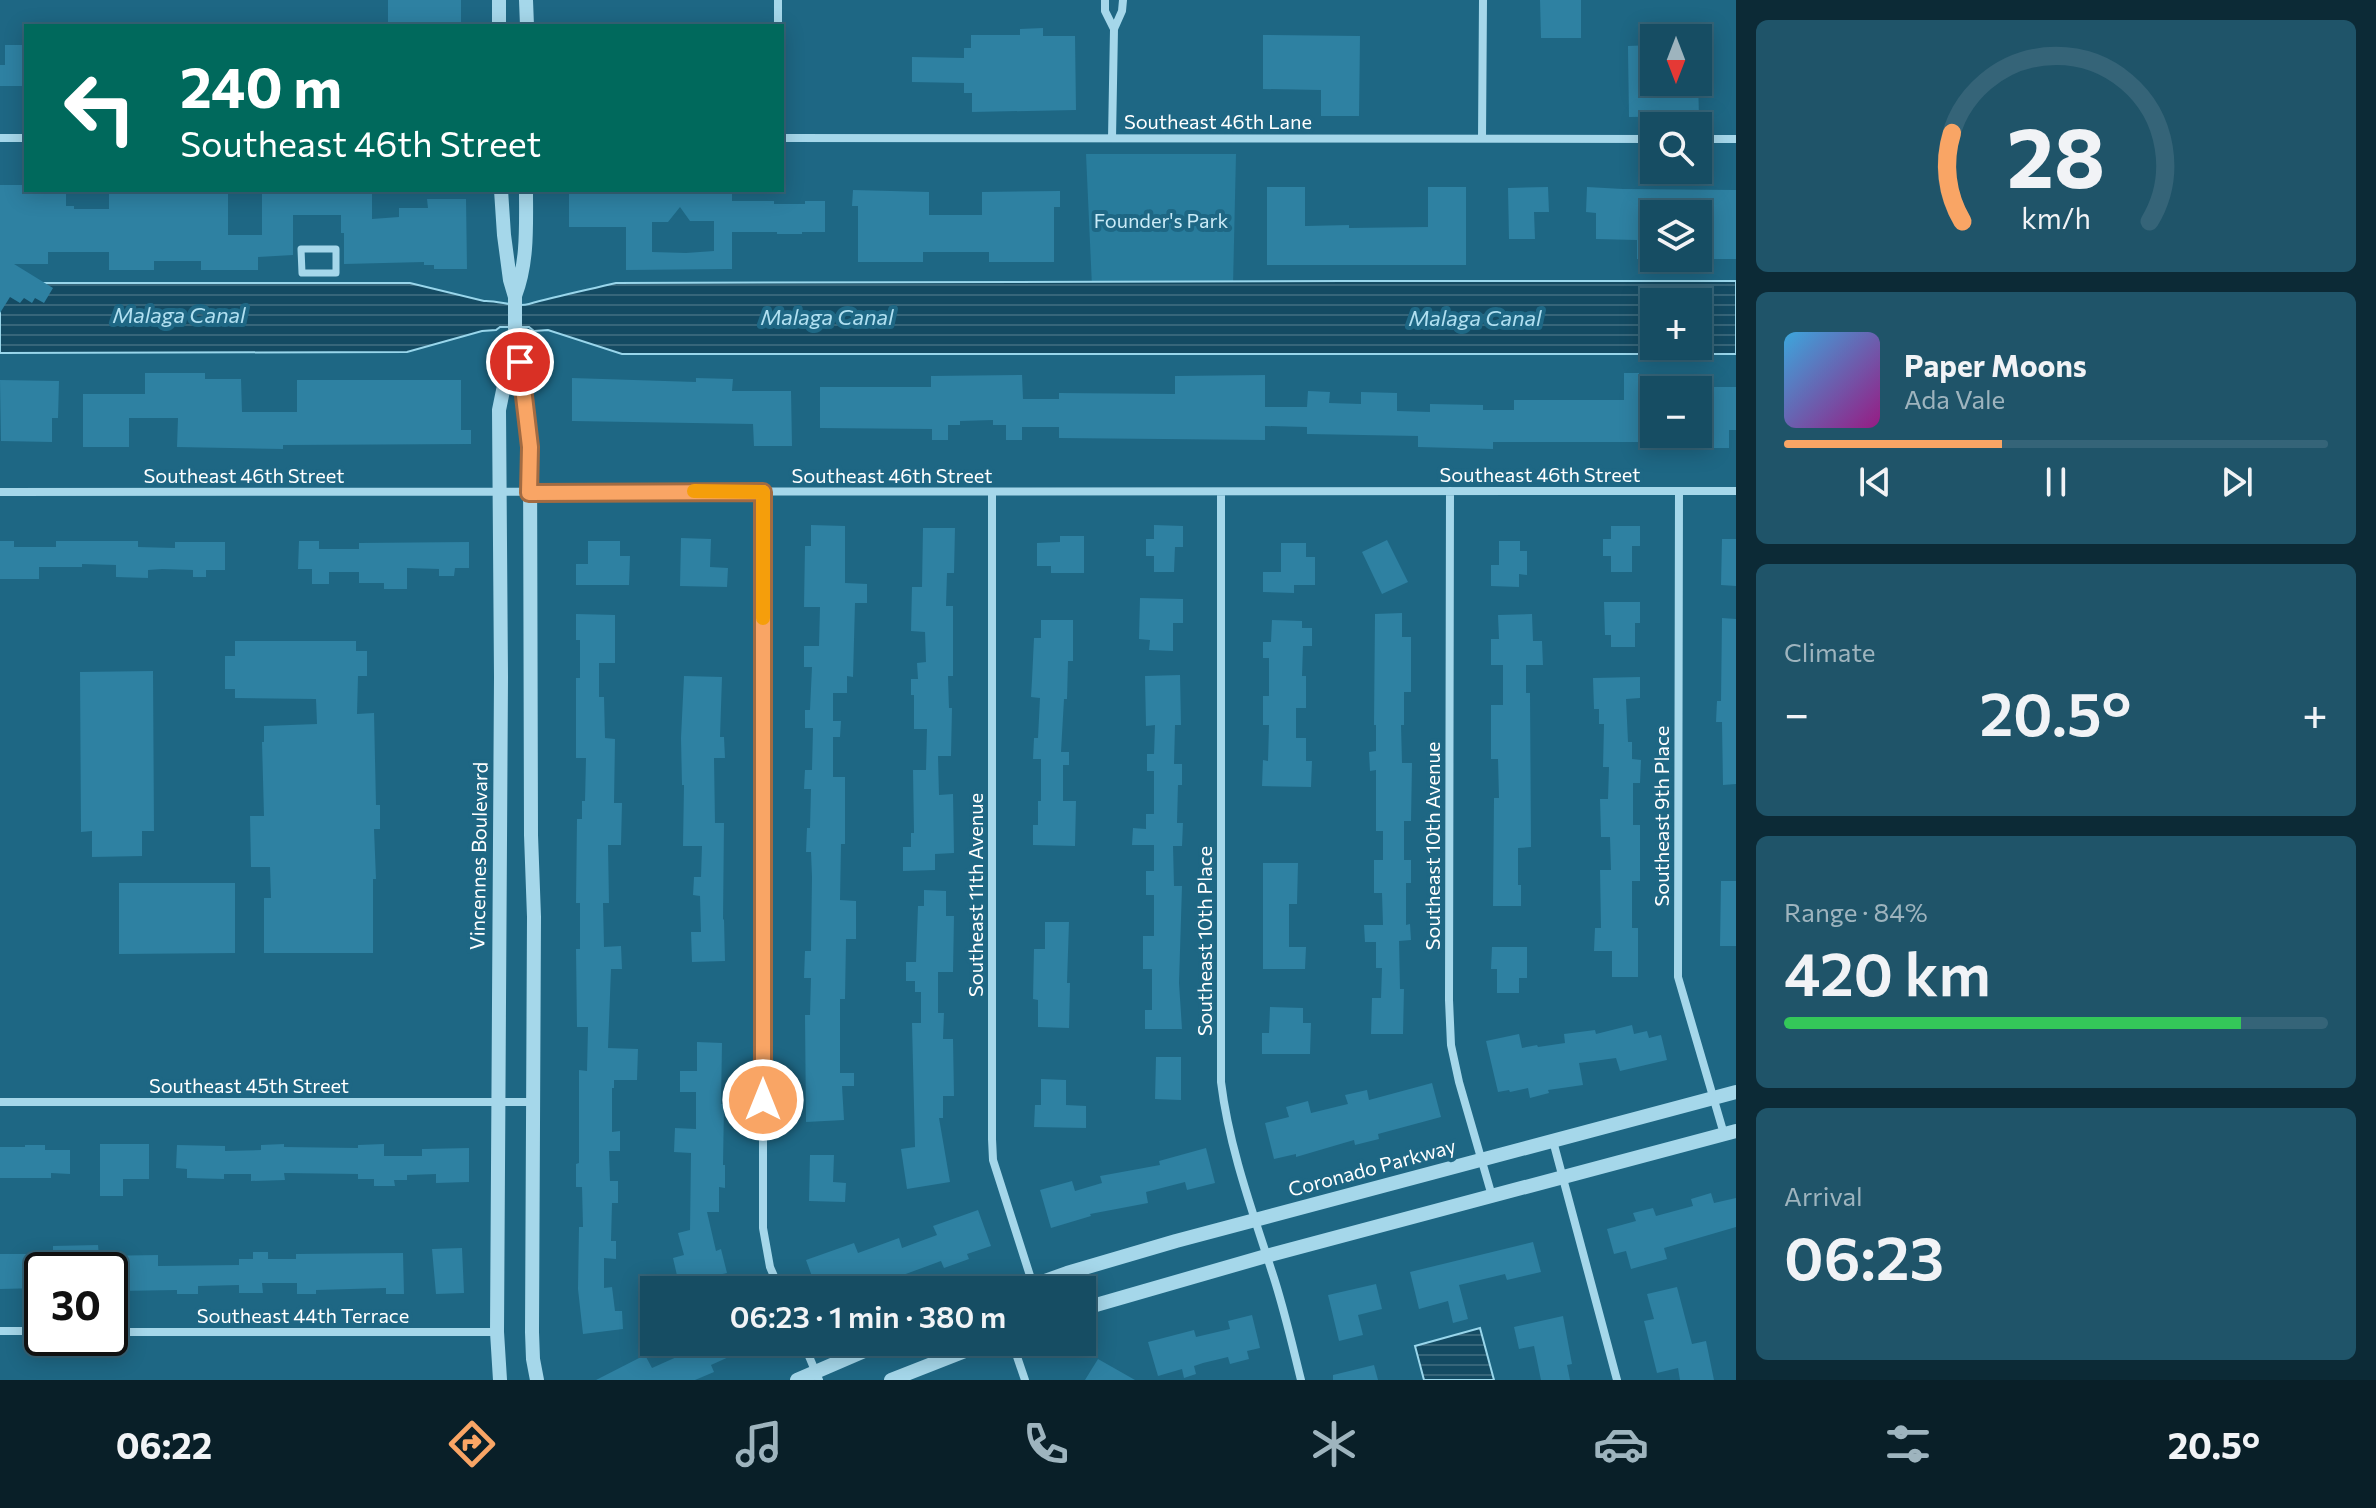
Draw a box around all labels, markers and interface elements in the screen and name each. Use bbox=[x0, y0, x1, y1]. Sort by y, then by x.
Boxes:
north arrow bbox=[1640, 24, 1712, 96]
map controls bbox=[1640, 24, 1712, 448]
text: 240 m bbox=[180, 51, 342, 120]
icon: left bbox=[48, 56, 152, 160]
text: 28 bbox=[2007, 103, 2105, 205]
street label: Southeast 46th Lane bbox=[1124, 109, 1312, 133]
button: search bbox=[1640, 112, 1712, 184]
text: Southeast 46th Street bbox=[180, 120, 541, 164]
button: layers bbox=[1640, 200, 1712, 272]
text: km/h bbox=[2021, 200, 2091, 235]
park label: Founder's Park bbox=[1094, 208, 1228, 232]
button: + bbox=[1640, 288, 1712, 360]
water label: Malaga Canal bbox=[112, 301, 246, 328]
water label: Malaga Canal bbox=[760, 303, 894, 330]
water label: Malaga Canal bbox=[1408, 304, 1542, 331]
pin bbox=[486, 328, 554, 396]
icon: arrive bbox=[498, 340, 542, 384]
text: Paper Moons bbox=[1904, 346, 2087, 383]
button: − bbox=[1640, 376, 1712, 448]
text: Ada Vale bbox=[1904, 383, 2005, 414]
icon: previous bbox=[1853, 460, 1897, 504]
icon: pause bbox=[2034, 460, 2078, 504]
icon: next bbox=[2215, 460, 2259, 504]
street label: Southeast 46th Street bbox=[1440, 462, 1640, 486]
street label: Southeast 46th Street bbox=[144, 463, 344, 487]
street label: Southeast 46th Street bbox=[792, 463, 992, 487]
text: Climate bbox=[1784, 636, 1876, 667]
text: 20.5° bbox=[1980, 675, 2132, 748]
text: − bbox=[1784, 685, 1809, 739]
text: + bbox=[2302, 685, 2328, 739]
street label: Southeast 9th Place bbox=[1649, 726, 1673, 906]
street label: Southeast 10th Avenue bbox=[1420, 742, 1444, 950]
street label: Vincennes Boulevard bbox=[464, 762, 492, 950]
street label: Southeast 11th Avenue bbox=[963, 793, 987, 997]
street label: Southeast 10th Place bbox=[1192, 846, 1216, 1036]
text: Range · 84% bbox=[1784, 896, 1928, 927]
text: 420 km bbox=[1784, 935, 1991, 1008]
position arrow bbox=[721, 1058, 805, 1142]
street label: Southeast 45th Street bbox=[149, 1073, 349, 1097]
street label: Coronado Parkway bbox=[1285, 1133, 1458, 1201]
text: Arrival bbox=[1784, 1180, 1863, 1211]
text: 06:23 bbox=[1784, 1219, 1944, 1292]
speed limit sign: 30 bbox=[24, 1252, 128, 1356]
text: 06:23 · 1 min · 380 m bbox=[730, 1297, 1006, 1334]
street label: Southeast 44th Terrace bbox=[197, 1303, 409, 1327]
icon: directions bbox=[444, 1416, 500, 1472]
icon: music bbox=[731, 1416, 787, 1472]
icon: phone bbox=[1018, 1416, 1074, 1472]
icon: climate bbox=[1306, 1416, 1362, 1472]
icon: car bbox=[1593, 1416, 1649, 1472]
icon: filters bbox=[1880, 1416, 1936, 1472]
text: 06:22 bbox=[116, 1422, 212, 1466]
text: 20.5° bbox=[2168, 1422, 2260, 1466]

